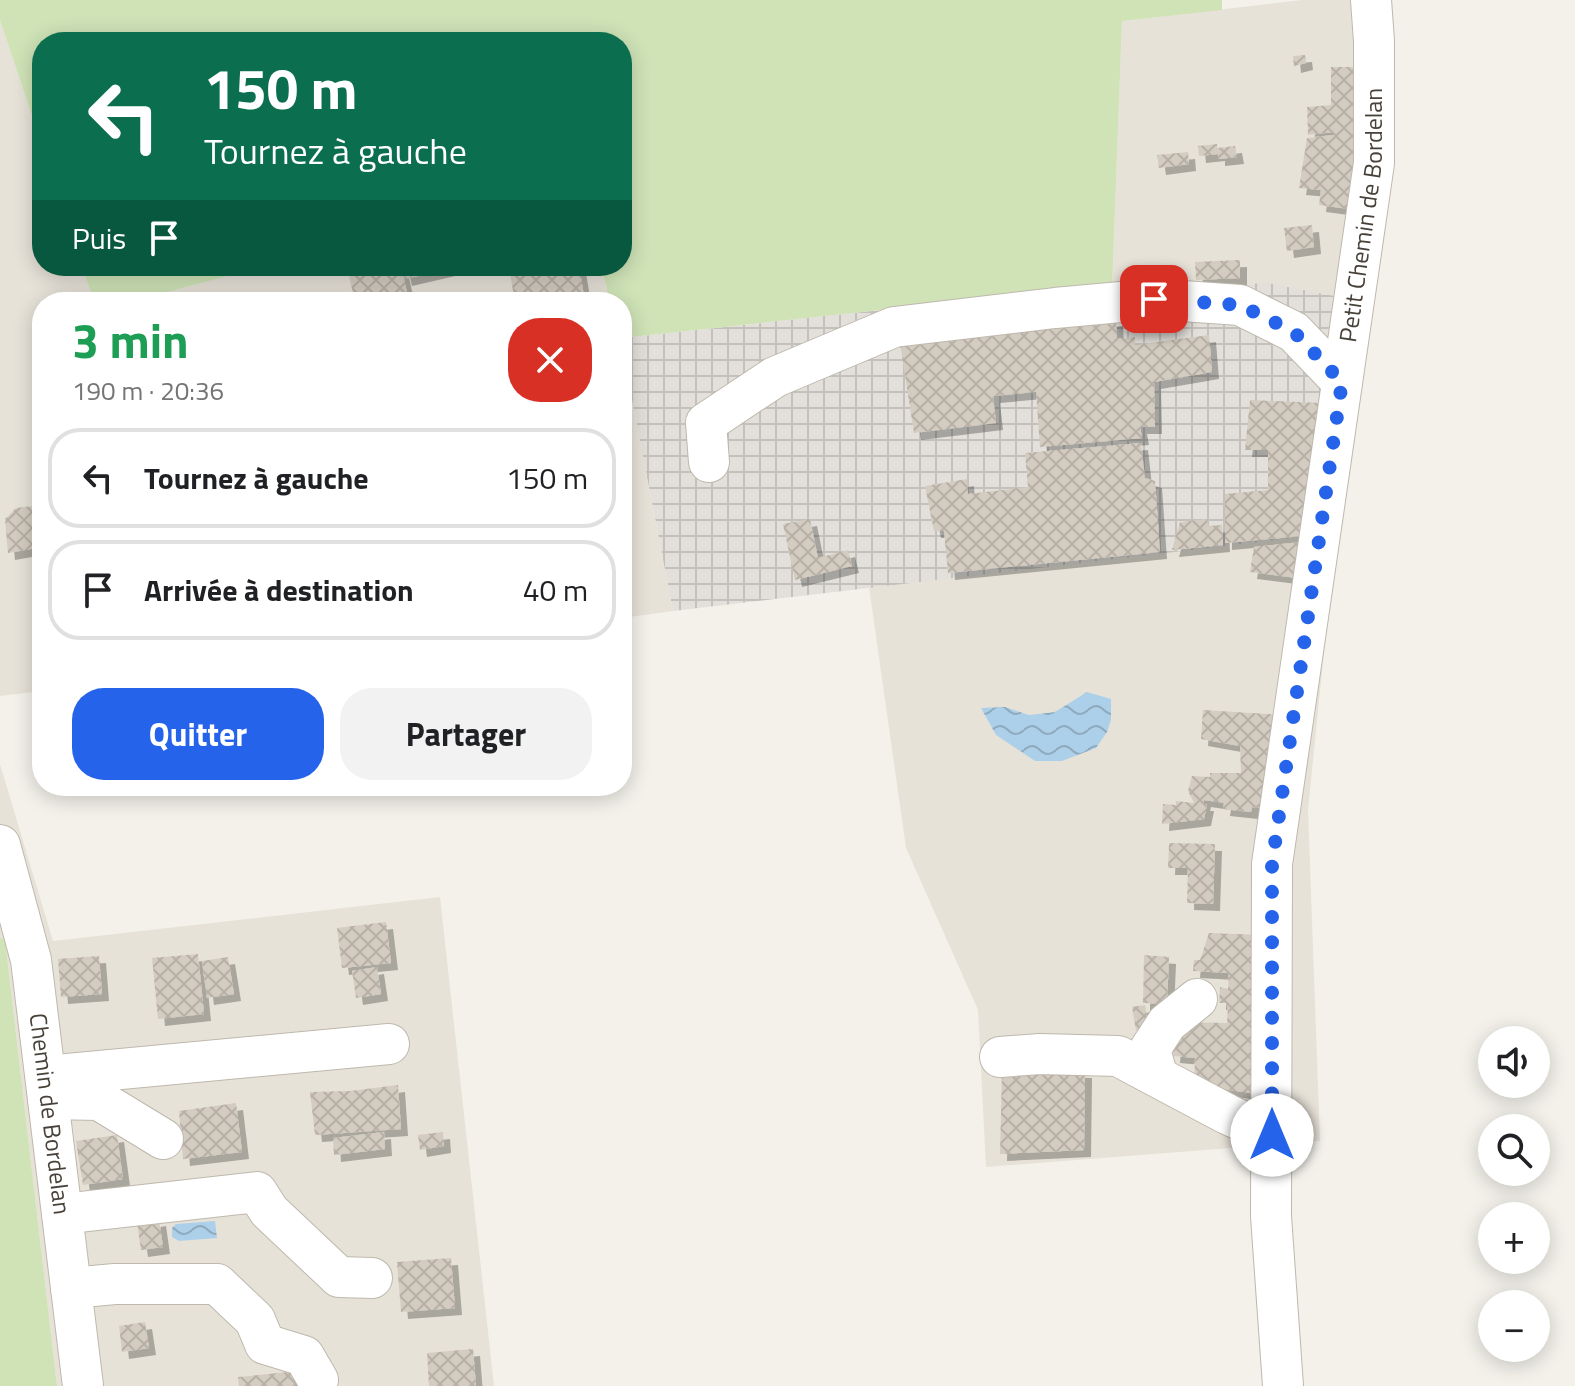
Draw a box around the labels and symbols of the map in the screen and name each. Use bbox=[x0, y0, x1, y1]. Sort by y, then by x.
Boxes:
street label: Petit Chemin de Bordelan bbox=[1329, 88, 1391, 344]
pin bbox=[1120, 265, 1188, 333]
street label: Chemin de Bordelan bbox=[21, 1011, 81, 1216]
position arrow bbox=[1230, 1093, 1314, 1177]

